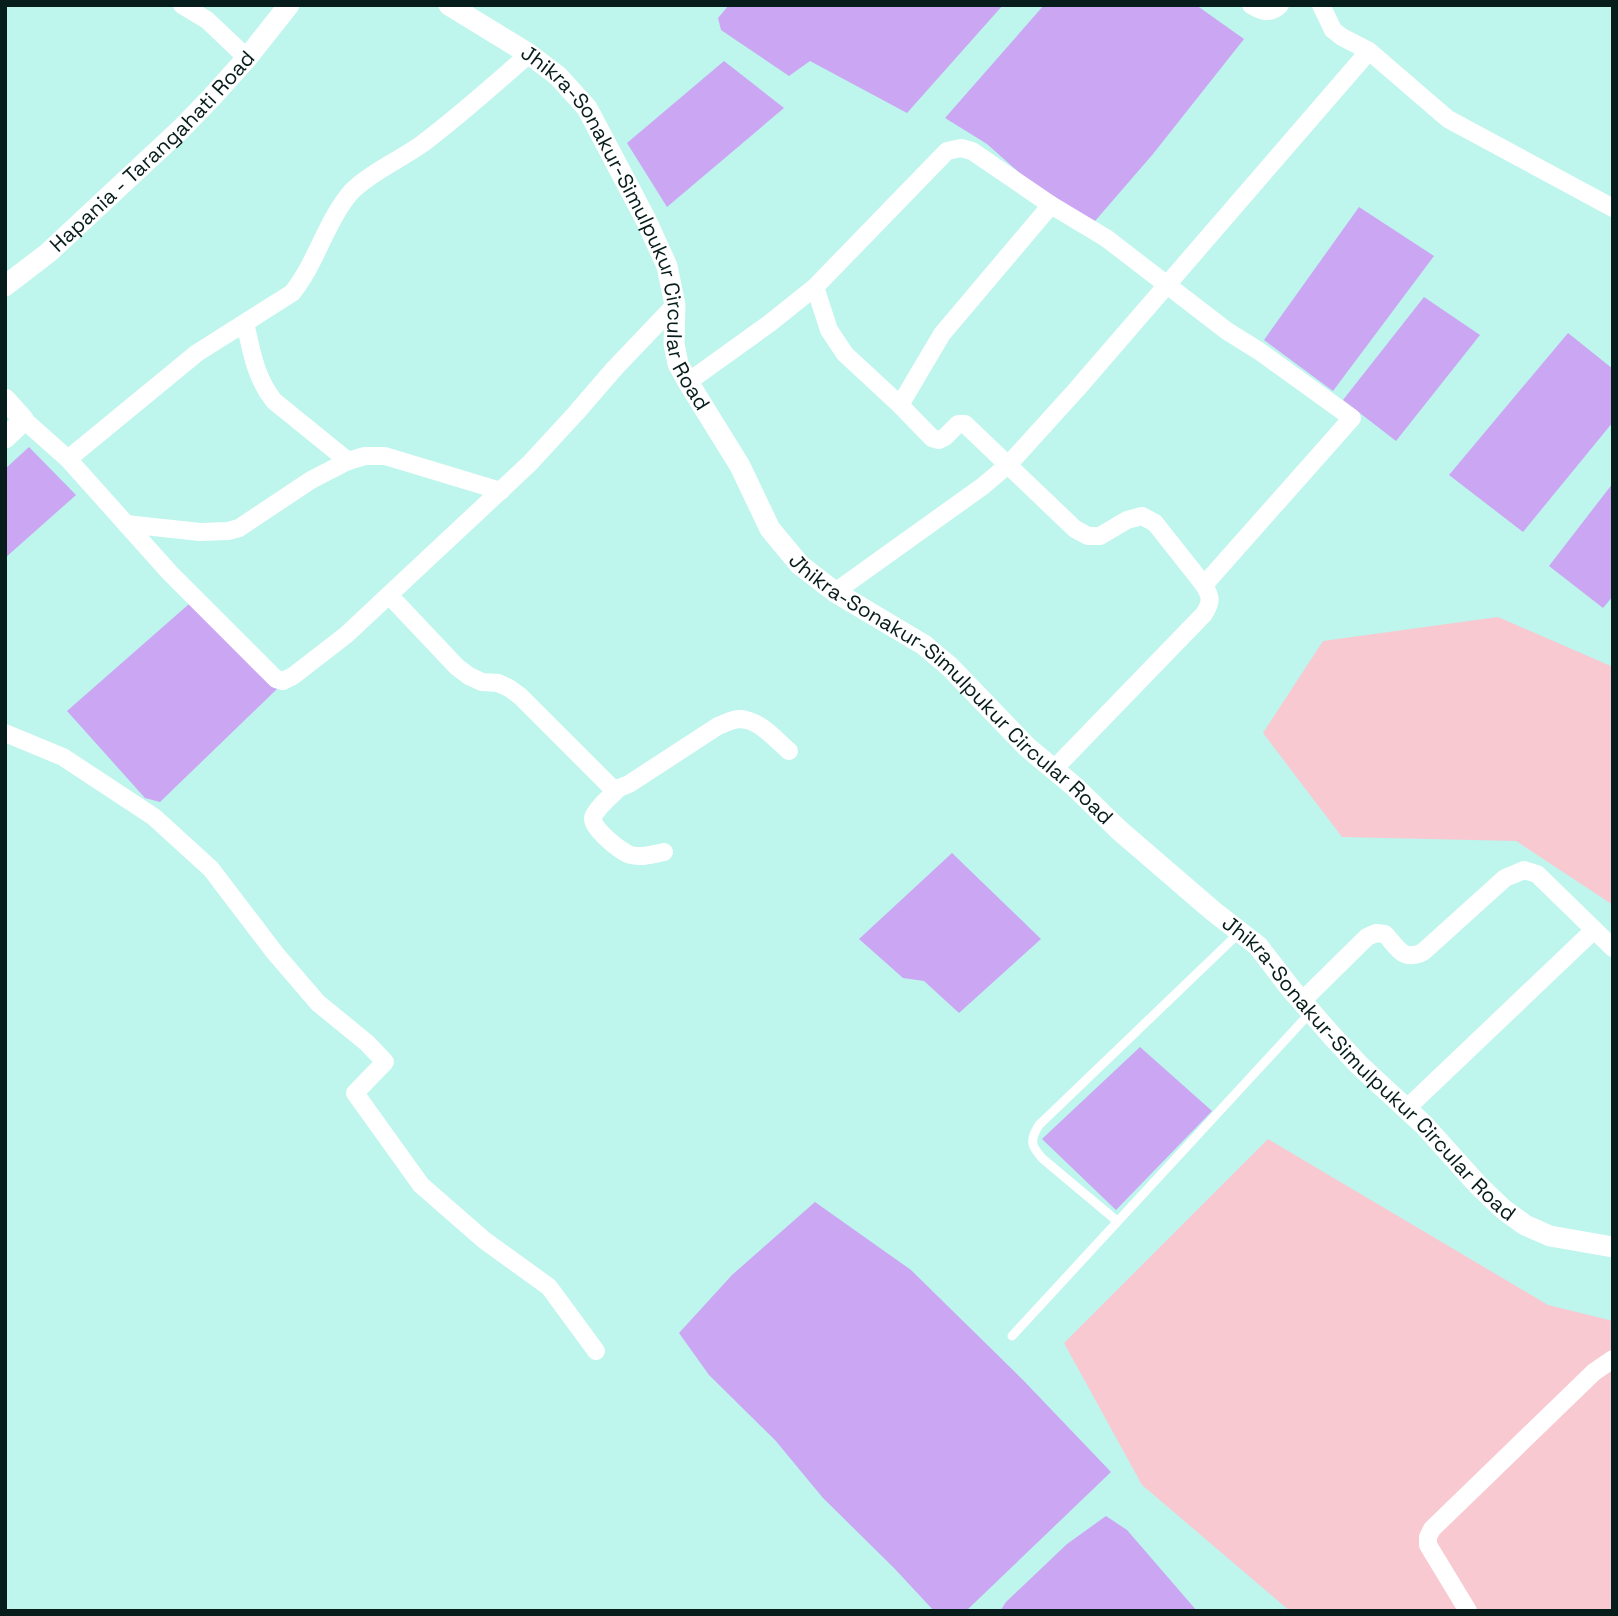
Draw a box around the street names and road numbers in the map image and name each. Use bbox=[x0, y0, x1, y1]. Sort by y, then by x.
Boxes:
street label: Jhikra-Sonakur-Simulpukur Circular Road bbox=[516, 38, 716, 415]
street label: Hapania - Tarangahati Road bbox=[44, 45, 260, 258]
street label: Jhikra-Sonakur-Simulpukur Circular Road bbox=[783, 548, 1119, 830]
street label: Jhikra-Sonakur-Simulpukur Circular Road bbox=[1217, 909, 1521, 1227]

